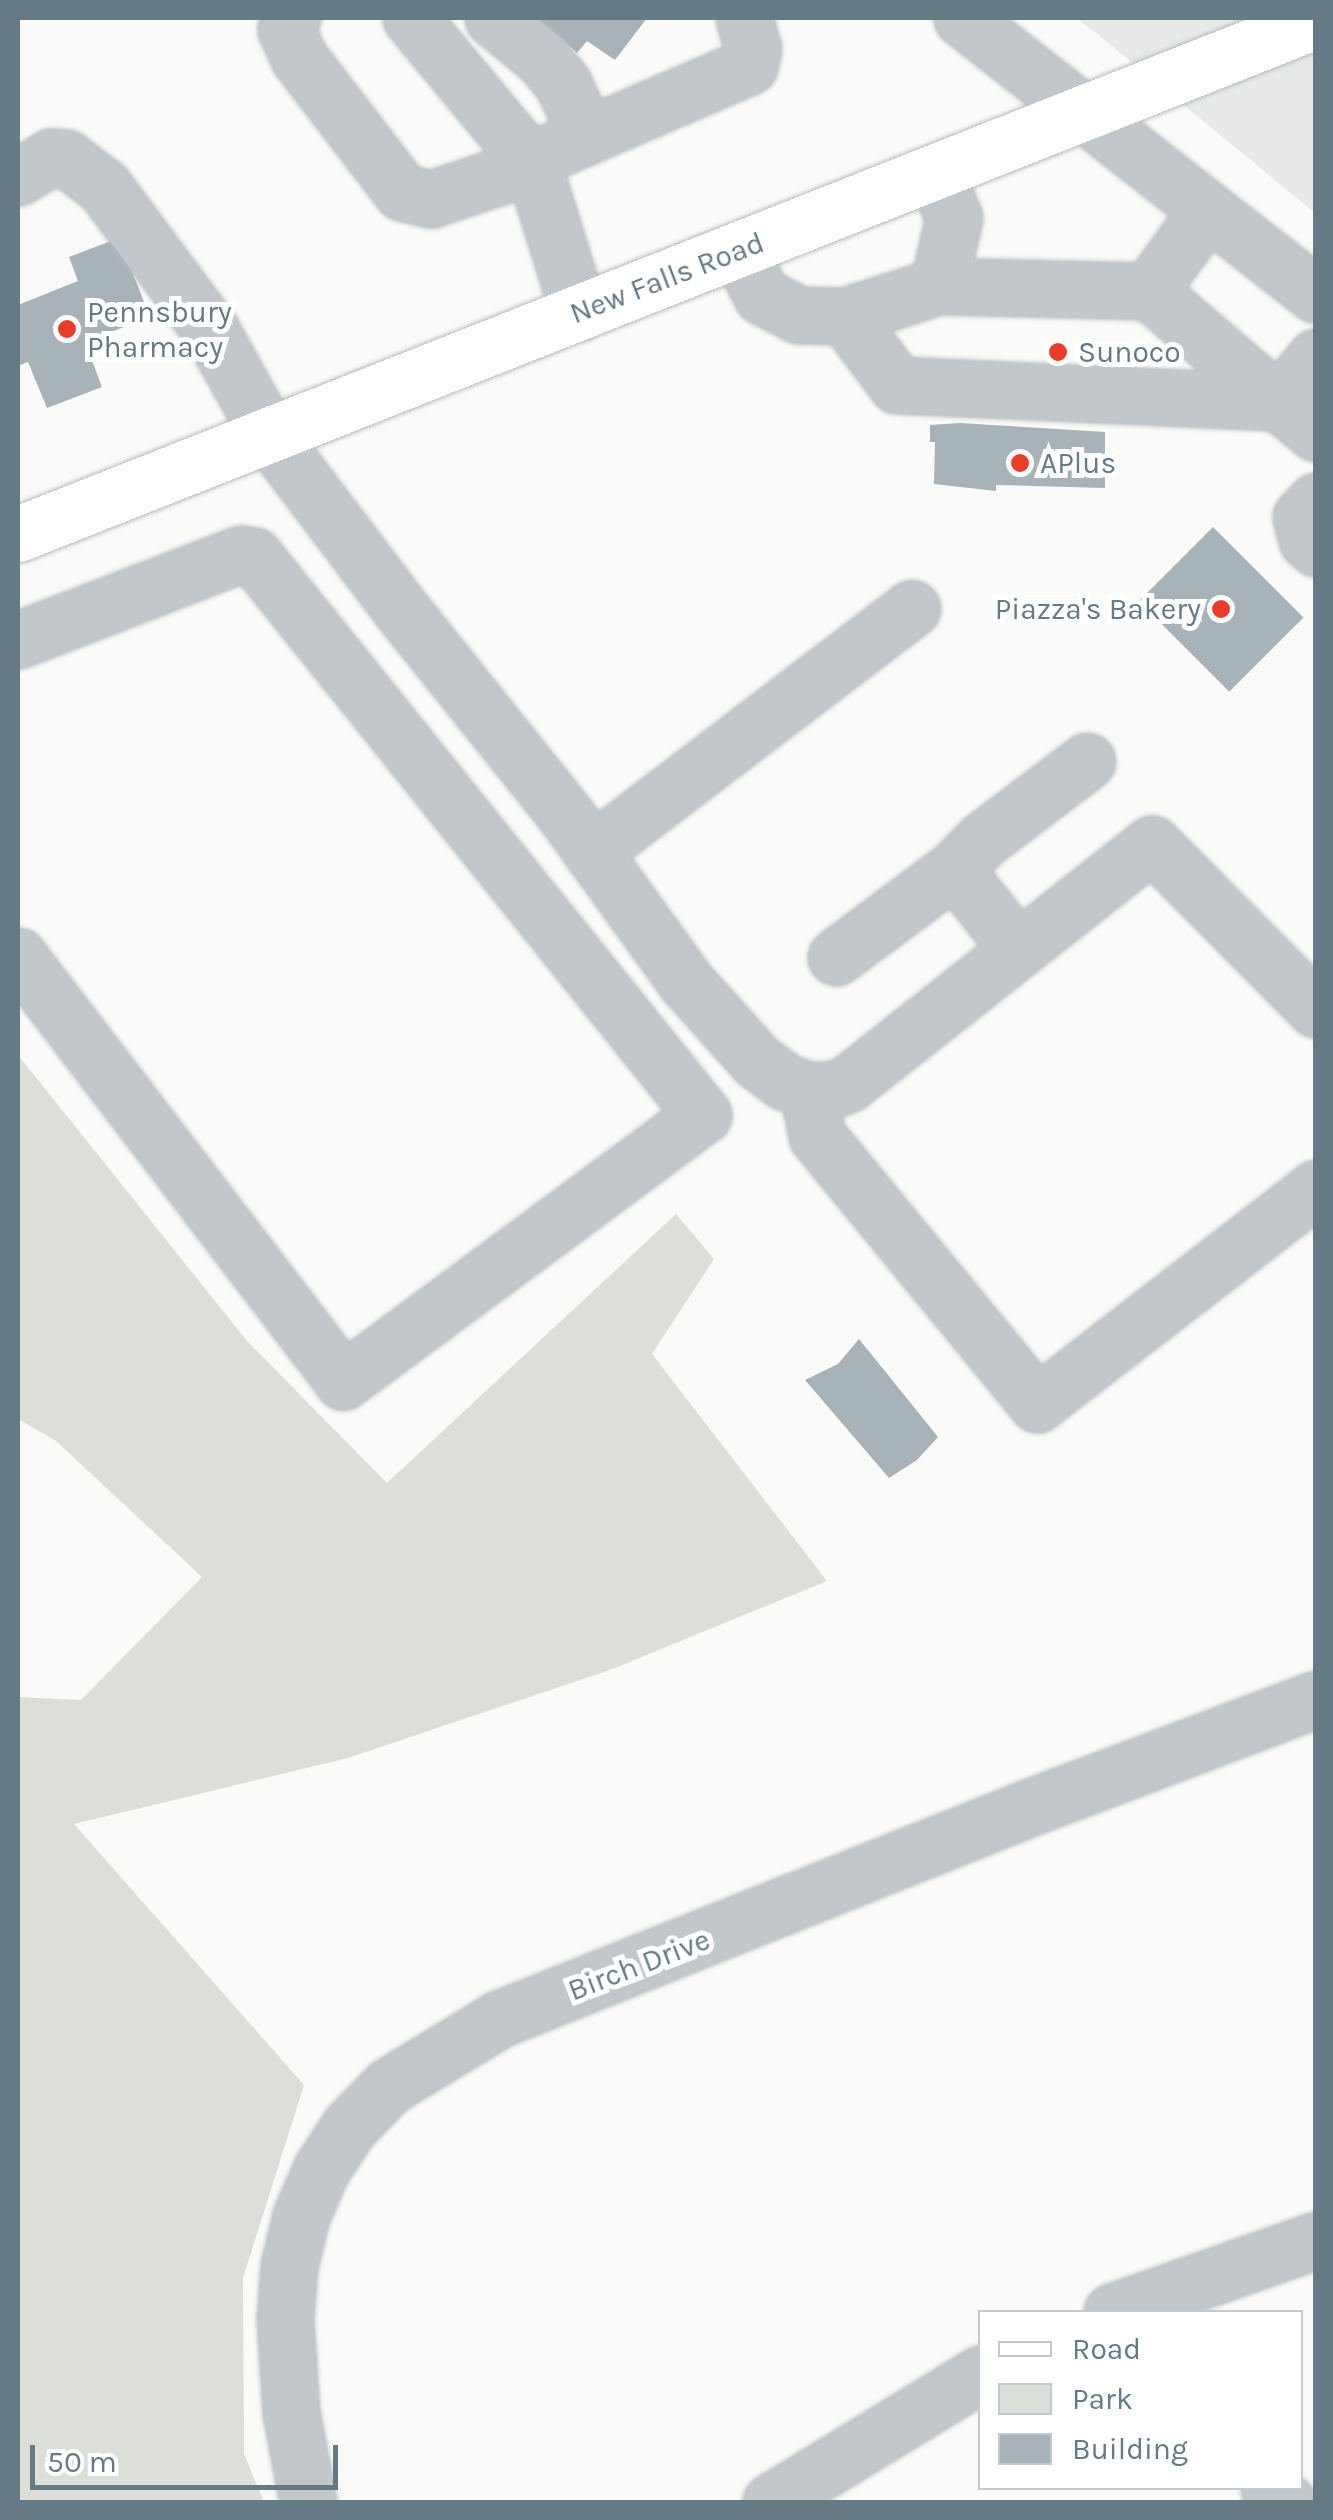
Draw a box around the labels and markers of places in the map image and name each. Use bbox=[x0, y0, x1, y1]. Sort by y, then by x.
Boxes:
place label: Pennsbury Pharmacy bbox=[87, 294, 232, 364]
marker: Pennsbury Pharmacy bbox=[56, 318, 78, 340]
place label: Sunoco bbox=[1078, 334, 1181, 370]
marker: Sunoco bbox=[1047, 341, 1069, 363]
place label: APlus bbox=[1040, 445, 1116, 481]
marker: APlus bbox=[1009, 452, 1031, 474]
place label: Piazza's Bakery bbox=[995, 591, 1201, 627]
marker: Piazza's Bakery bbox=[1210, 598, 1232, 620]

